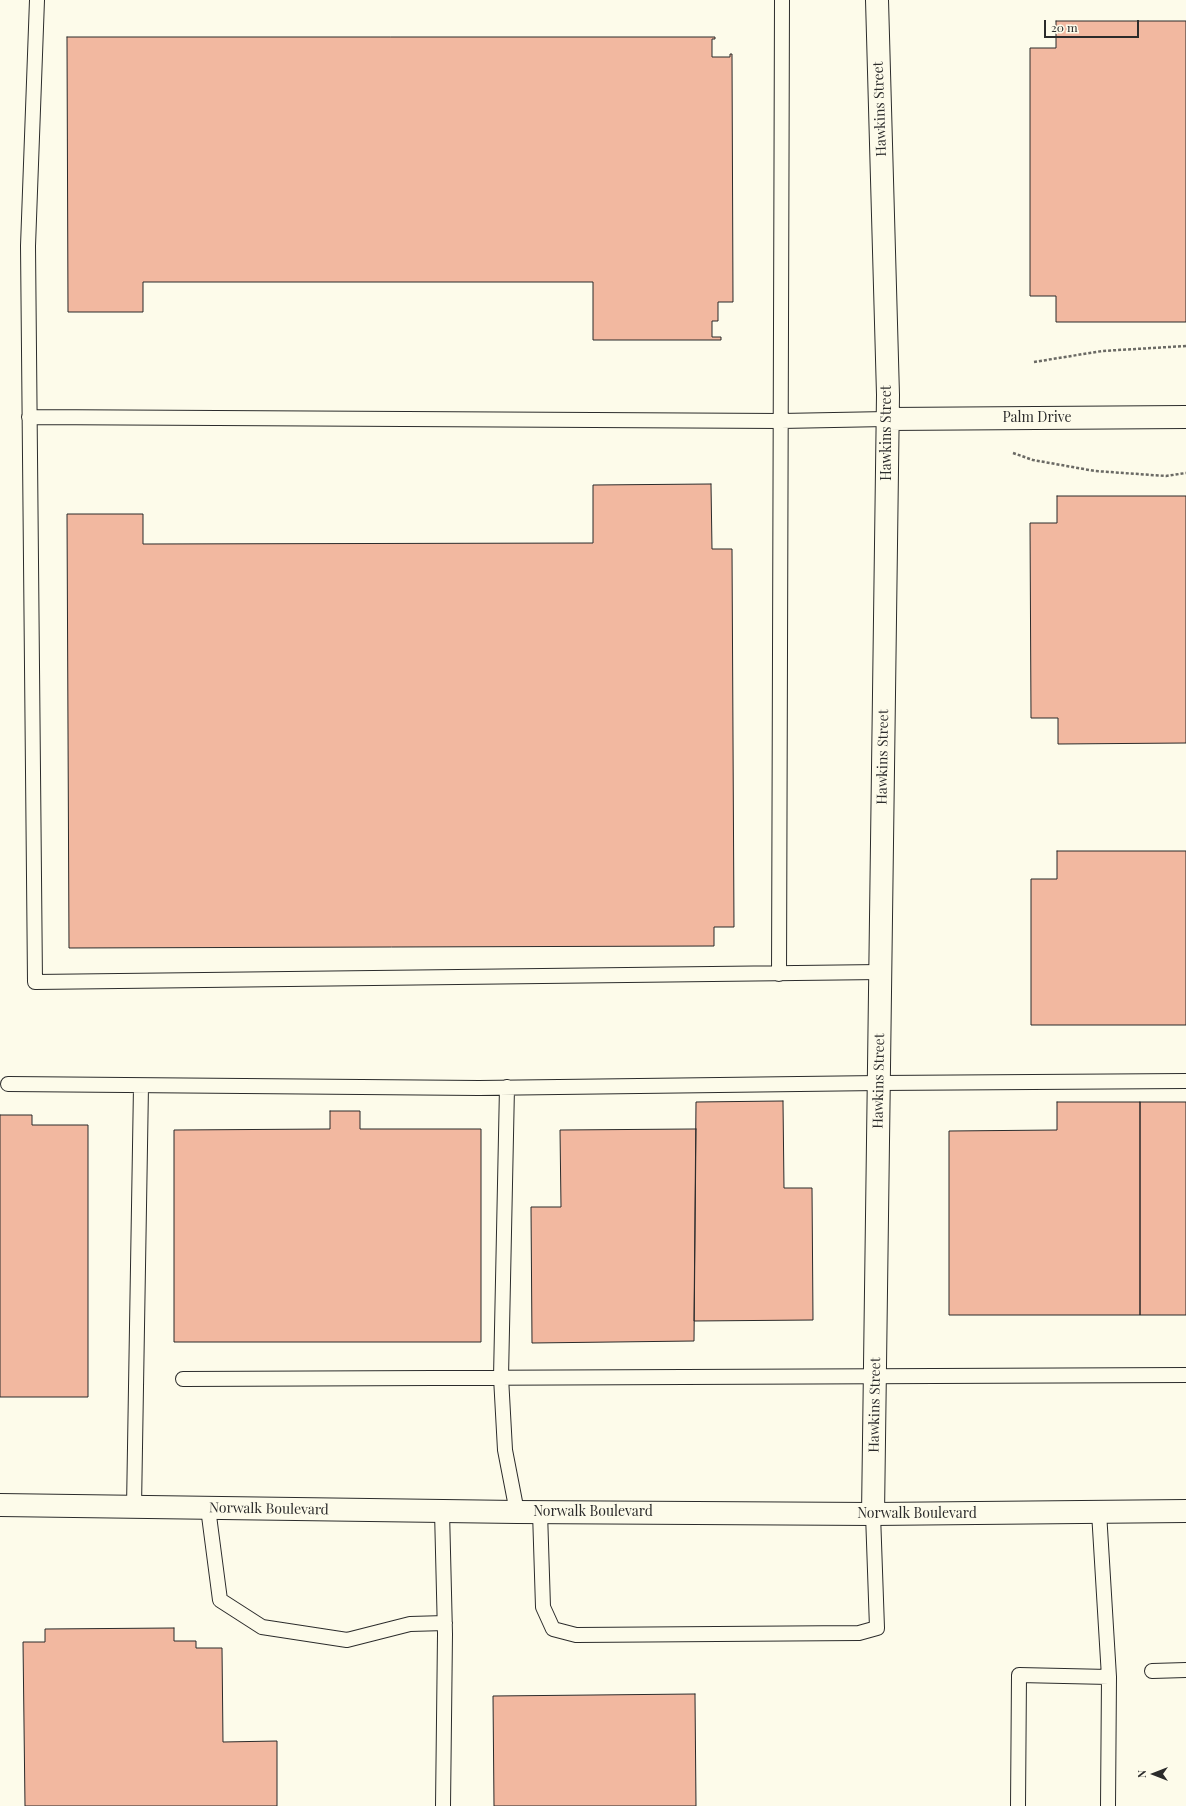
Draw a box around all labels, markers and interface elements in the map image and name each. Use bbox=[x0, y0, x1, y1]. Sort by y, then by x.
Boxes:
scale bar bbox=[1046, 12, 1141, 38]
text: 20 m bbox=[1051, 19, 1078, 35]
street label: Hawkins Street bbox=[870, 61, 890, 157]
street label: Hawkins Street bbox=[879, 385, 895, 481]
street label: Palm Drive bbox=[1002, 410, 1072, 426]
street label: Hawkins Street bbox=[874, 709, 892, 805]
street label: Hawkins Street bbox=[870, 1033, 888, 1129]
street label: Hawkins Street bbox=[866, 1357, 884, 1453]
street label: Norwalk Boulevard bbox=[209, 1500, 329, 1518]
street label: Norwalk Boulevard bbox=[533, 1504, 653, 1520]
street label: Norwalk Boulevard bbox=[857, 1506, 977, 1522]
north arrow bbox=[1134, 1754, 1174, 1794]
text: N bbox=[1134, 1770, 1149, 1778]

